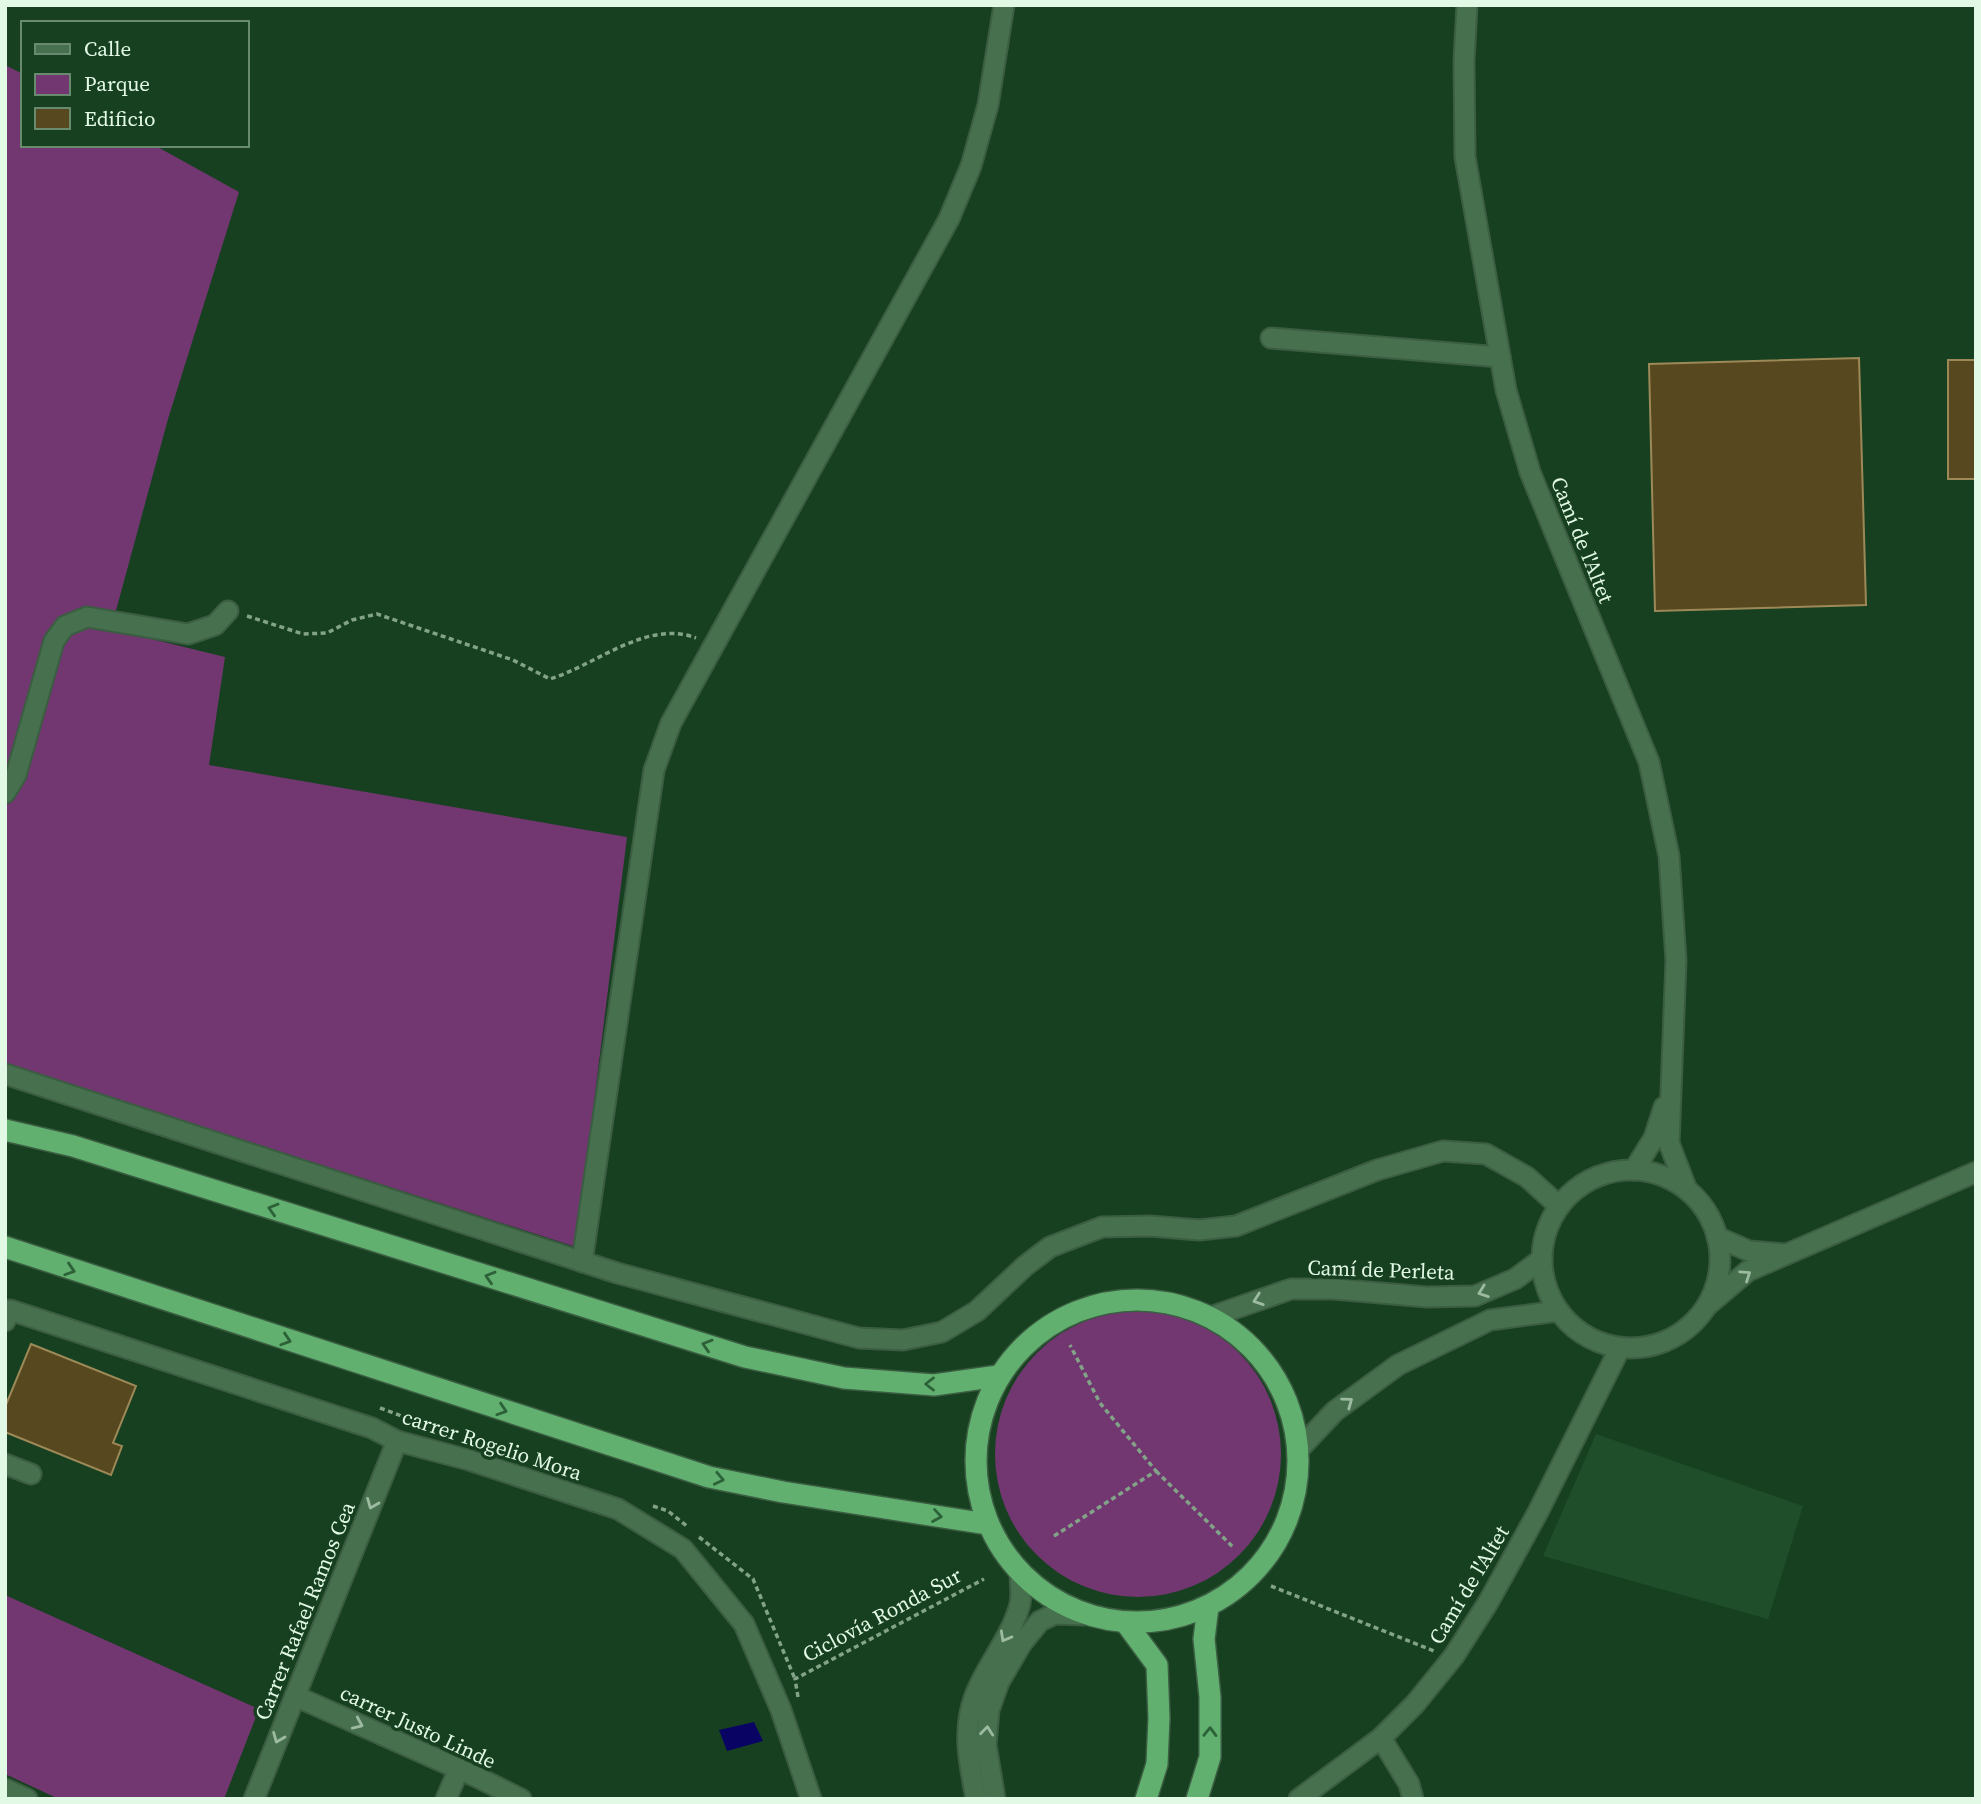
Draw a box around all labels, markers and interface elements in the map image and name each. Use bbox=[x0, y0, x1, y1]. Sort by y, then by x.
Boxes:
legend bbox=[21, 21, 248, 147]
text: Calle bbox=[84, 34, 131, 63]
text: Parque bbox=[84, 69, 150, 98]
text: Edificio bbox=[84, 104, 156, 133]
street label: Camí de l'Altet bbox=[1544, 472, 1621, 607]
one-way arrow bbox=[267, 1202, 279, 1217]
street label: Camí de Perleta bbox=[1307, 1252, 1455, 1287]
one-way arrow bbox=[63, 1261, 75, 1276]
one-way arrow bbox=[1738, 1270, 1751, 1283]
one-way arrow bbox=[484, 1271, 497, 1285]
one-way arrow bbox=[1477, 1284, 1489, 1298]
one-way arrow bbox=[1253, 1292, 1265, 1306]
one-way arrow bbox=[279, 1332, 292, 1346]
one-way arrow bbox=[701, 1339, 714, 1353]
one-way arrow bbox=[925, 1376, 935, 1392]
one-way arrow bbox=[1340, 1398, 1353, 1410]
street label: carrer Rogelio Mora bbox=[399, 1402, 586, 1487]
one-way arrow bbox=[496, 1402, 508, 1416]
one-way arrow bbox=[713, 1471, 725, 1485]
street label: Carrer Rafael Ramos Cea bbox=[247, 1497, 362, 1724]
one-way arrow bbox=[367, 1498, 381, 1510]
one-way arrow bbox=[931, 1508, 943, 1523]
street label: Camí de l'Altet bbox=[1422, 1520, 1516, 1650]
street label: Ciclovía Ronda Sur bbox=[797, 1560, 967, 1669]
one-way arrow bbox=[1000, 1629, 1013, 1642]
street label: carrer Justo Linde bbox=[336, 1678, 501, 1775]
one-way arrow bbox=[351, 1716, 363, 1730]
one-way arrow bbox=[979, 1726, 994, 1737]
one-way arrow bbox=[1202, 1727, 1218, 1737]
one-way arrow bbox=[273, 1732, 287, 1744]

